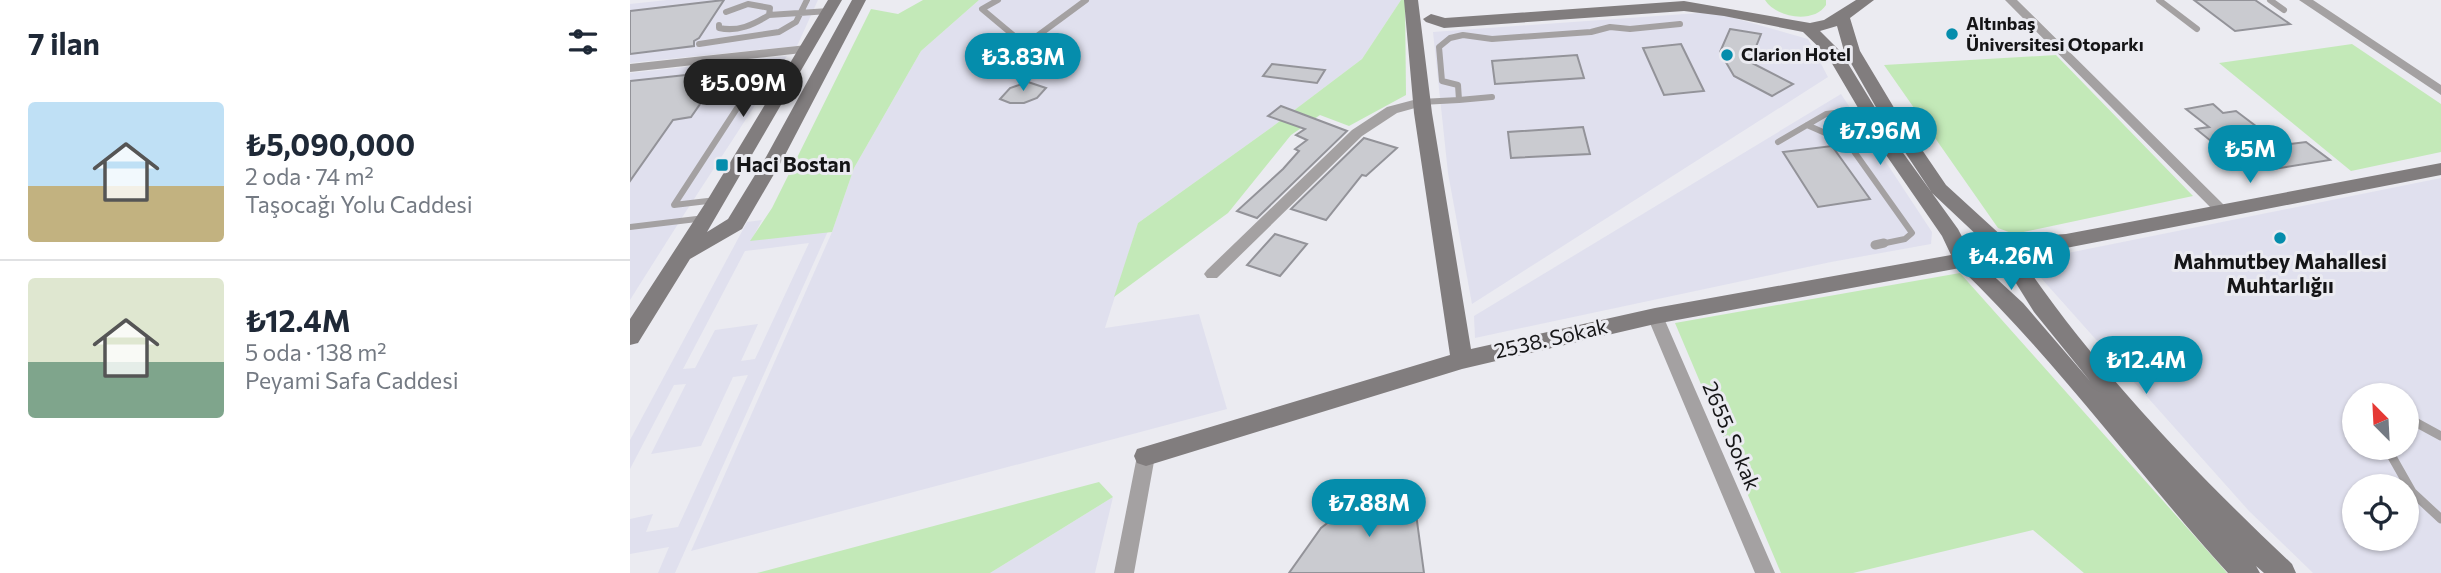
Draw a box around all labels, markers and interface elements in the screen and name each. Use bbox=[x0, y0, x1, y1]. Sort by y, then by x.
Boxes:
place label: Altınbaş Üniversitesi Otoparkı bbox=[1966, 12, 2144, 55]
icon: filters bbox=[564, 23, 602, 61]
text: 7 ilan bbox=[28, 24, 100, 61]
marker: Altınbaş Üniversitesi Otoparkı bbox=[1944, 26, 1960, 42]
pin: ₺3.83M bbox=[966, 34, 1080, 93]
text: ₺3.83M bbox=[981, 42, 1065, 70]
place label: Clarion Hotel bbox=[1741, 43, 1851, 65]
marker: Clarion Hotel bbox=[1719, 47, 1735, 63]
pin: ₺5.09M bbox=[686, 60, 800, 119]
text: ₺5.09M bbox=[700, 68, 786, 96]
pin: ₺7.96M bbox=[1823, 108, 1937, 167]
text: ₺7.96M bbox=[1839, 116, 1921, 144]
text: ₺5,090,000 bbox=[245, 125, 415, 162]
pin: ₺5M bbox=[2216, 125, 2284, 185]
icon: home bbox=[84, 130, 168, 214]
text: ₺5M bbox=[2224, 134, 2276, 162]
place label: Haci Bostan bbox=[736, 151, 851, 176]
marker: Haci Bostan bbox=[714, 157, 730, 173]
text: 2 oda · 74 m² bbox=[245, 162, 374, 190]
text: Taşocağı Yolu Caddesi bbox=[245, 190, 473, 218]
marker: Mahmutbey Mahallesi Muhtarlığıı bbox=[2272, 230, 2288, 246]
pin: ₺4.26M bbox=[1954, 232, 2068, 292]
text: ₺4.26M bbox=[1968, 241, 2054, 269]
place label: Mahmutbey Mahallesi Muhtarlığıı bbox=[2173, 248, 2387, 297]
text: ₺12.4M bbox=[245, 301, 351, 338]
icon: home bbox=[84, 306, 168, 390]
street label: 2538. Sokak bbox=[1491, 312, 1610, 363]
pin: ₺12.4M bbox=[2089, 336, 2203, 396]
text: 5 oda · 138 m² bbox=[245, 338, 387, 366]
text: ₺12.4M bbox=[2106, 345, 2186, 373]
text: Peyami Safa Caddesi bbox=[245, 366, 459, 394]
street label: 2655. Sokak bbox=[1698, 377, 1766, 494]
north arrow bbox=[2342, 383, 2418, 460]
map controls bbox=[2342, 383, 2419, 551]
button: locate bbox=[2342, 474, 2419, 551]
pin: ₺7.88M bbox=[1312, 480, 1426, 539]
text: ₺7.88M bbox=[1328, 488, 1410, 516]

